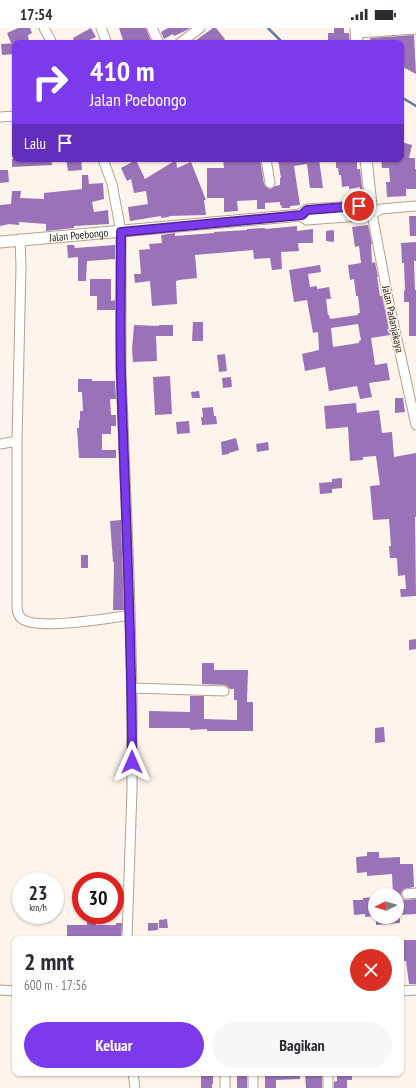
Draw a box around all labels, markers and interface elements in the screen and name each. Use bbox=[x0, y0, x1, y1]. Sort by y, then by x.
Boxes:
text: 17:54 bbox=[20, 5, 52, 24]
text: 410 m bbox=[90, 52, 154, 89]
icon: right bbox=[24, 56, 76, 108]
text: Jalan Poebongo bbox=[90, 88, 187, 111]
icon: arrive bbox=[54, 132, 76, 154]
text: Lalu bbox=[24, 134, 46, 153]
pin bbox=[342, 189, 376, 223]
icon: arrive bbox=[348, 195, 370, 217]
street label: Jalan Poebongo bbox=[48, 225, 109, 245]
street label: Jalan Padanjakaya bbox=[379, 283, 407, 354]
position arrow bbox=[111, 741, 153, 783]
speed limit sign: 30 bbox=[72, 872, 124, 924]
text: 23 bbox=[28, 880, 48, 906]
north arrow bbox=[368, 888, 404, 924]
map controls bbox=[368, 888, 404, 924]
text: km/h bbox=[29, 901, 47, 914]
text: 2 mnt bbox=[24, 946, 74, 977]
button: close bbox=[350, 949, 392, 991]
text: 600 m · 17:56 bbox=[24, 977, 87, 994]
button: Keluar bbox=[24, 1022, 204, 1068]
button: Bagikan bbox=[212, 1022, 392, 1068]

